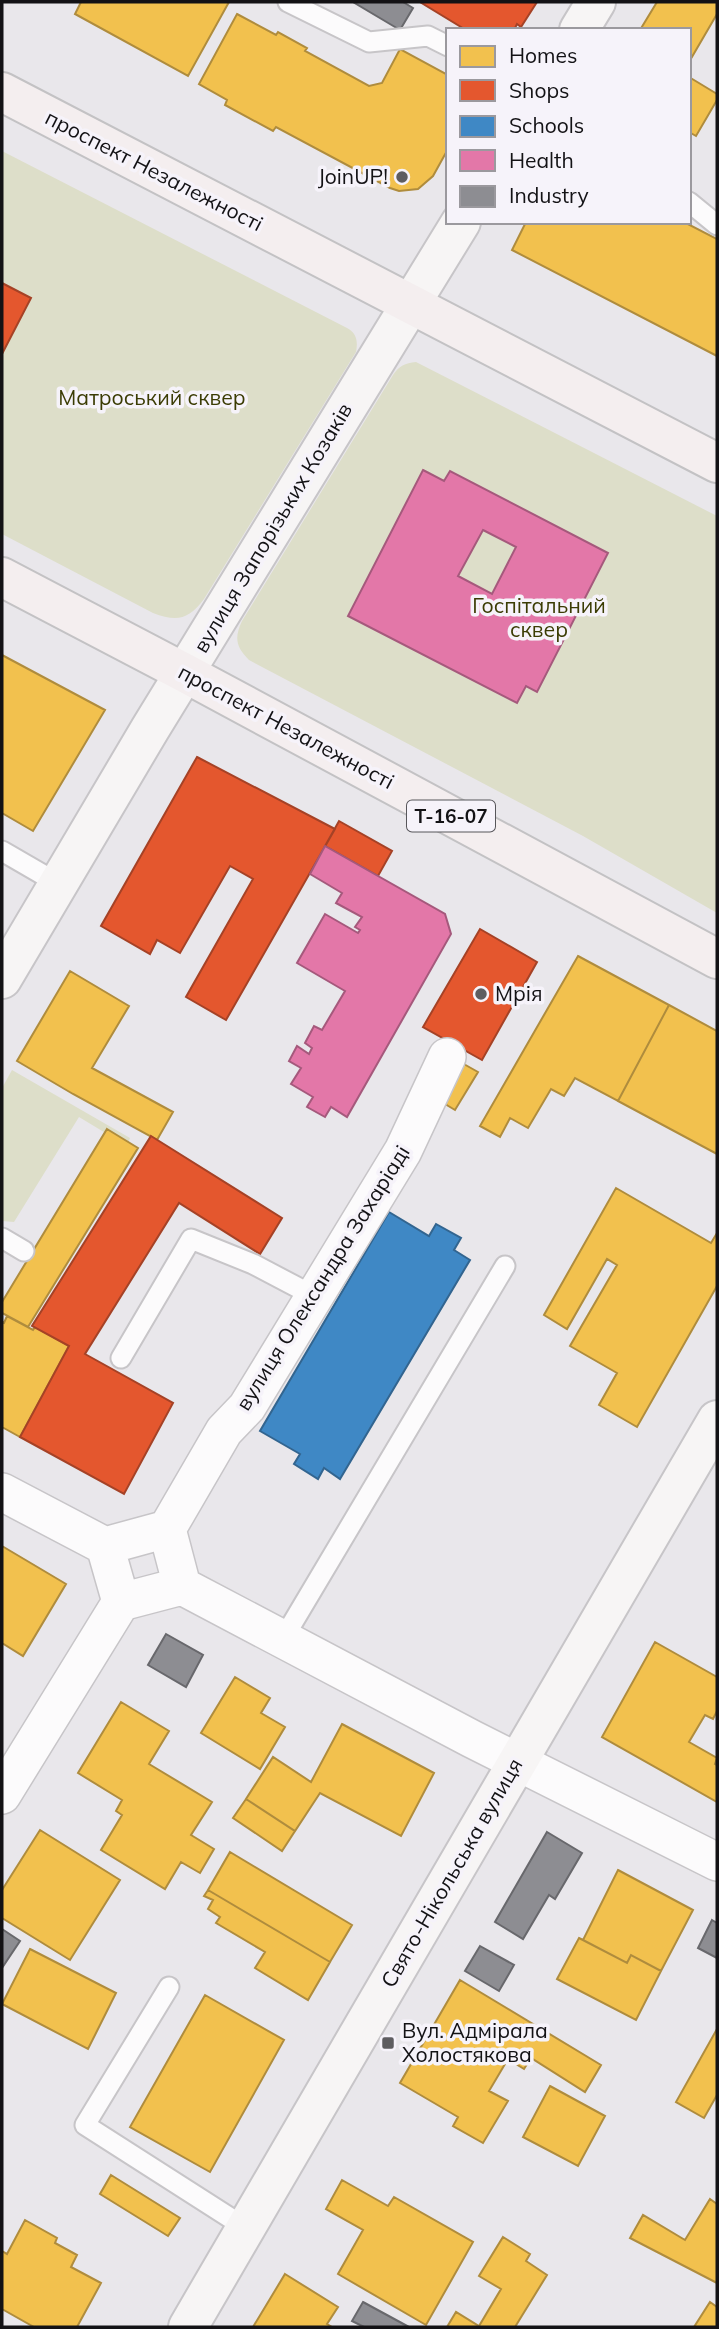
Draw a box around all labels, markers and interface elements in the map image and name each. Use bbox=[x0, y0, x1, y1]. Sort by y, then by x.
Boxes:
legend bbox=[446, 28, 691, 224]
text: Homes bbox=[509, 42, 577, 68]
text: Shops bbox=[509, 77, 569, 103]
street label: проспект Незалежності bbox=[41, 104, 268, 236]
text: Schools bbox=[509, 112, 584, 138]
text: Health bbox=[509, 147, 574, 173]
place label: JoinUP! bbox=[318, 163, 388, 189]
marker: JoinUP! bbox=[394, 169, 410, 185]
text: Industry bbox=[509, 182, 589, 208]
park label: Матроський сквер bbox=[58, 384, 246, 410]
street label: вулиця Запорізьких Козаків bbox=[187, 398, 357, 657]
park label: Госпітальний сквер bbox=[472, 592, 606, 642]
street label: проспект Незалежності bbox=[174, 658, 399, 794]
road number: Т-16-07 bbox=[407, 800, 495, 832]
place label: Мрія bbox=[495, 980, 543, 1006]
marker: Мрія bbox=[473, 986, 489, 1002]
street label: вулиця Олександра Захаріаді bbox=[230, 1140, 415, 1415]
street label: Свято-Нікольська вулиця bbox=[375, 1753, 528, 1992]
place label: Вул. Адмірала Холостякова bbox=[402, 2017, 548, 2067]
marker: Вул. Адмірала Холостякова bbox=[380, 2035, 396, 2051]

